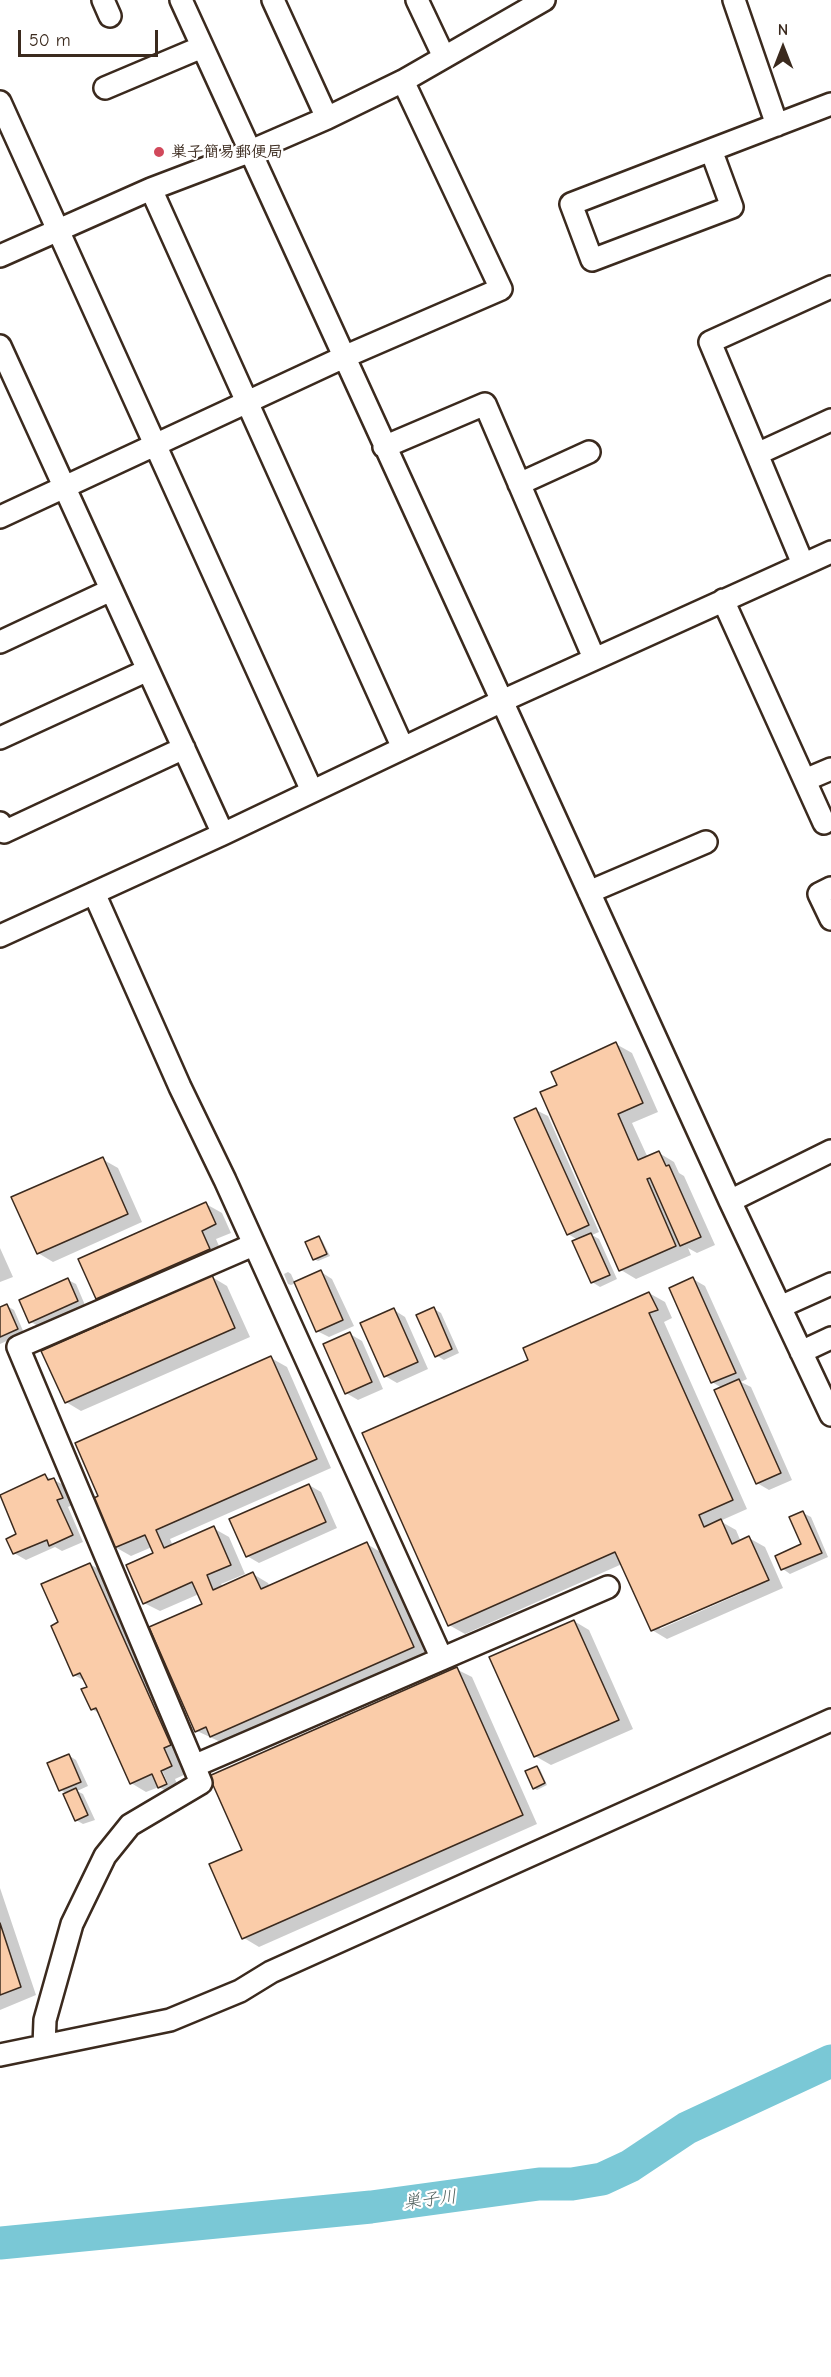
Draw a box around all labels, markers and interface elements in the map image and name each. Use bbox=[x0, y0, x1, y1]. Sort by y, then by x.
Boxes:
scale bar bbox=[21, 18, 160, 56]
north arrow bbox=[753, 18, 813, 78]
text: N bbox=[778, 21, 788, 39]
text: 50 m bbox=[29, 30, 71, 51]
place label: 巣子簡易郵便局 bbox=[171, 142, 283, 162]
marker: 巣子簡易郵便局 bbox=[152, 145, 166, 159]
water label: 巣子川 bbox=[402, 2186, 458, 2214]

